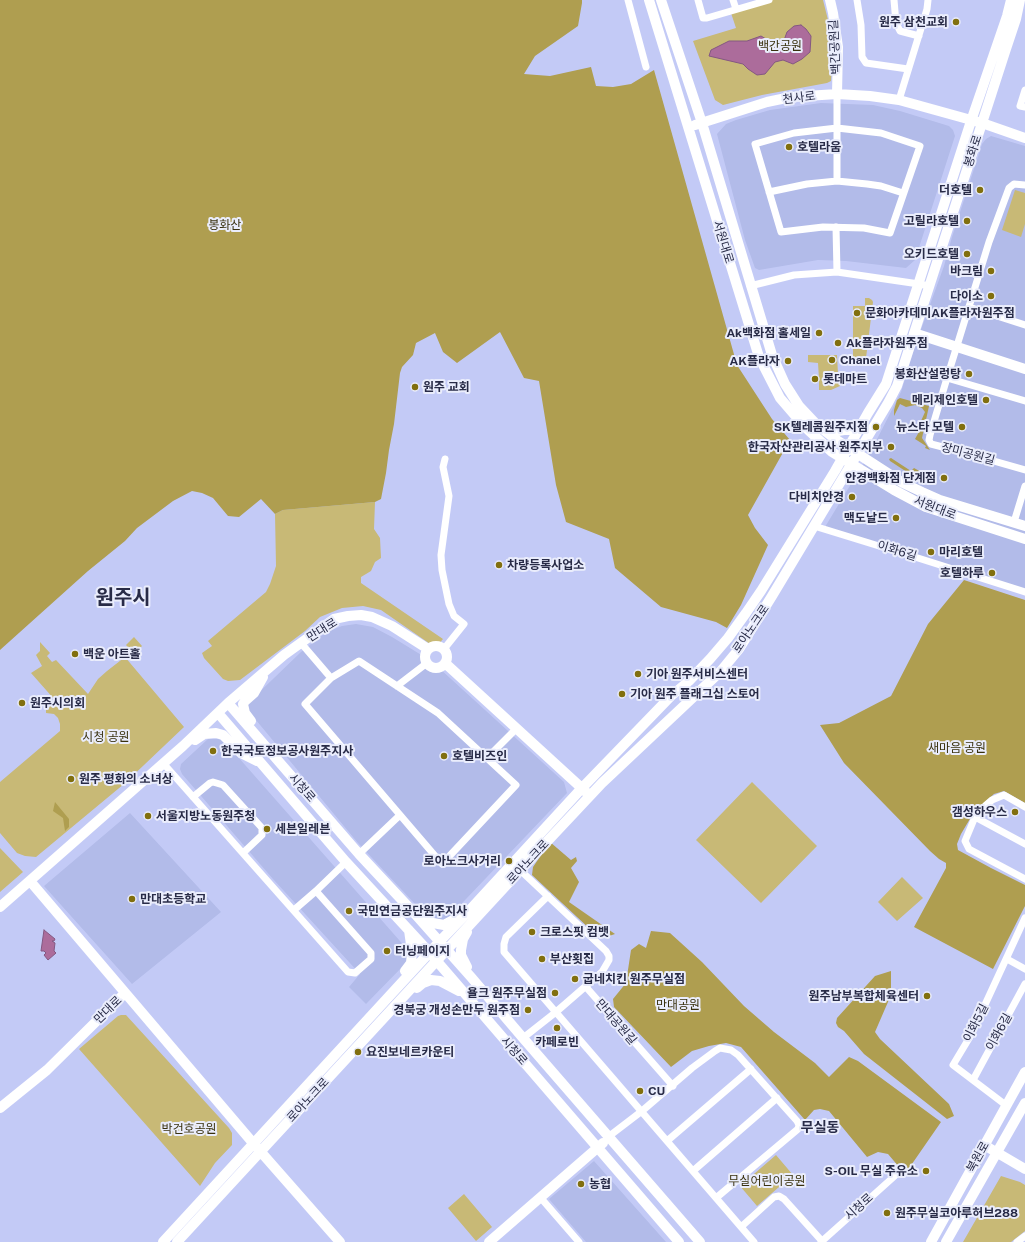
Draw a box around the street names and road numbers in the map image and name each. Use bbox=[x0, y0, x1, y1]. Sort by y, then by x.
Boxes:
street label: 백간공원길 bbox=[826, 19, 844, 75]
street label: 천사로 bbox=[782, 89, 816, 107]
street label: 봉화로 bbox=[961, 133, 985, 169]
street label: 서원대로 bbox=[710, 219, 736, 265]
street label: 장미공원길 bbox=[939, 440, 997, 468]
street label: 서원대로 bbox=[912, 493, 958, 523]
street label: 이화6길 bbox=[875, 538, 919, 564]
street label: 로아노크로 bbox=[730, 602, 772, 656]
street label: 만대로 bbox=[304, 615, 340, 645]
street label: 시청로 bbox=[286, 771, 318, 805]
street label: 로아노크로 bbox=[504, 837, 552, 887]
street label: 만대로 bbox=[91, 993, 125, 1027]
street label: 만대공원길 bbox=[592, 996, 640, 1048]
street label: 이화5길 bbox=[960, 1002, 992, 1044]
street label: 이화6길 bbox=[983, 1011, 1015, 1053]
street label: 시청로 bbox=[498, 1034, 530, 1068]
street label: 로아노크로 bbox=[284, 1075, 332, 1125]
street label: 북원로 bbox=[964, 1139, 992, 1175]
street label: 시청로 bbox=[842, 1191, 876, 1223]

